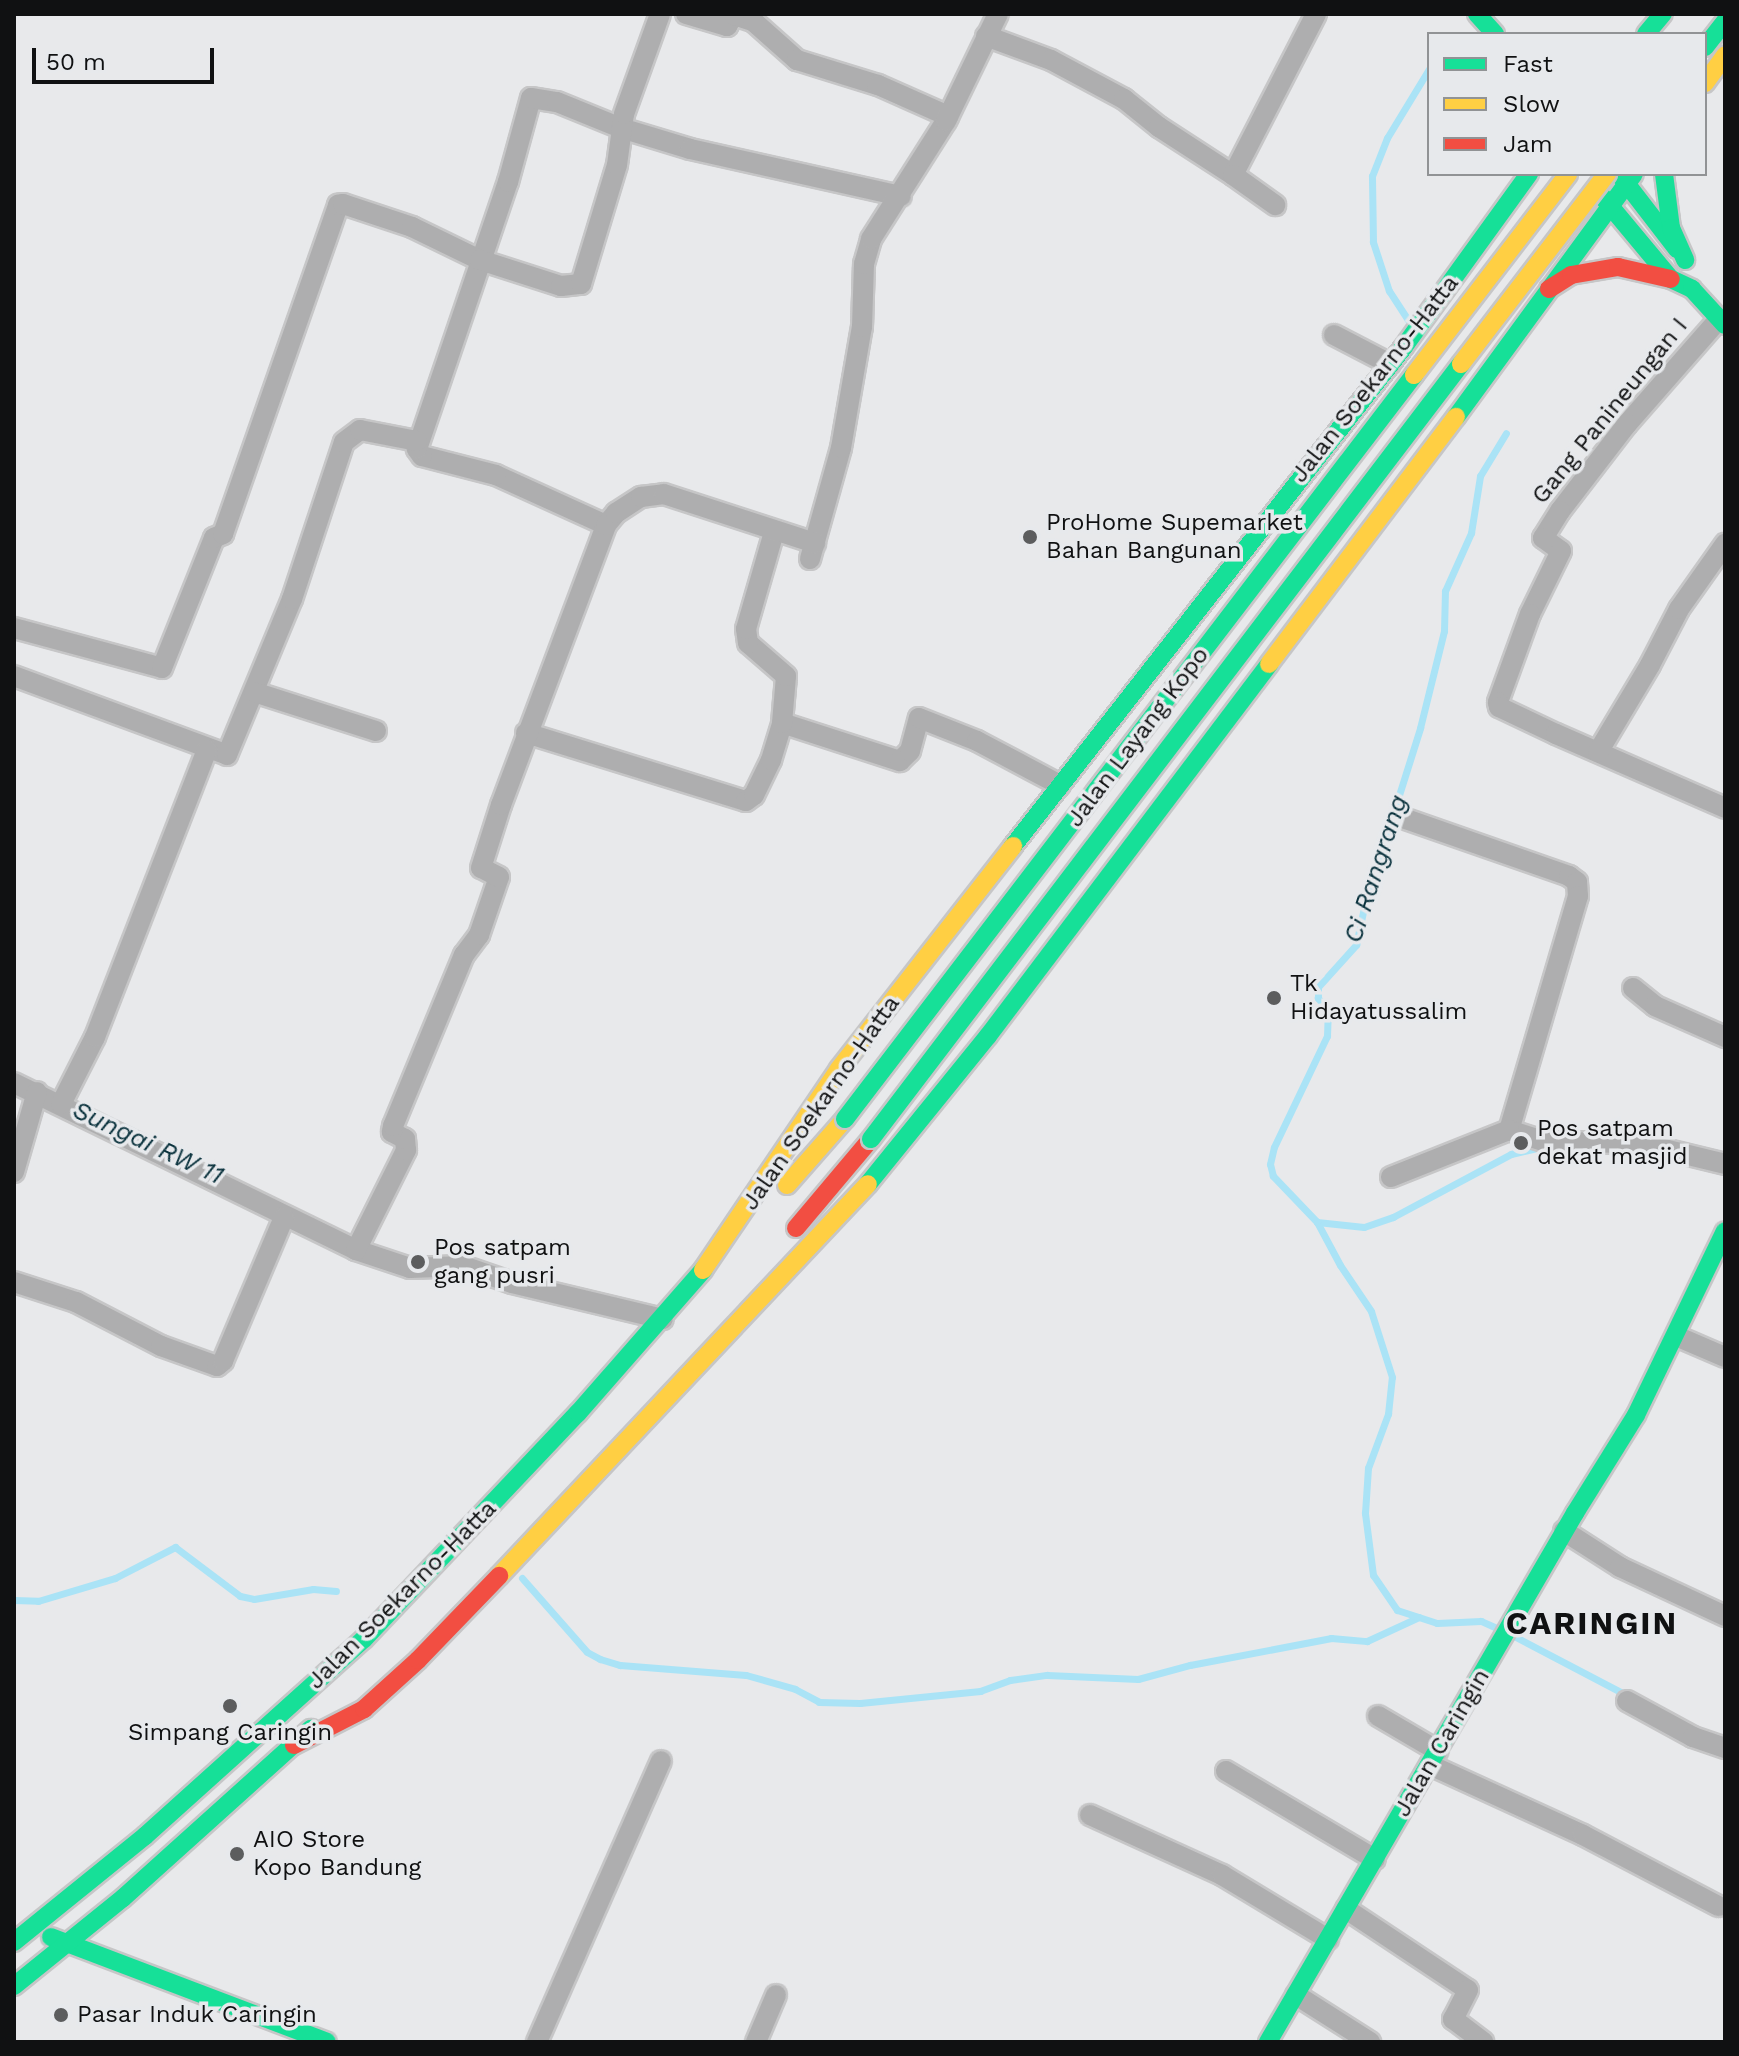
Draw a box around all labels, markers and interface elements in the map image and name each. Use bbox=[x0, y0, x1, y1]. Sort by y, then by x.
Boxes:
scale bar bbox=[36, 32, 218, 82]
legend bbox=[1427, 32, 1707, 176]
text: 50 m bbox=[46, 48, 106, 76]
text: Fast bbox=[1503, 50, 1553, 78]
text: Slow bbox=[1503, 90, 1560, 118]
text: Jam bbox=[1503, 130, 1553, 158]
street label: Jalan Soekarno-Hatta bbox=[1285, 270, 1465, 488]
street label: Gang Panineungan I bbox=[1526, 312, 1694, 510]
place label: ProHome Supemarket Bahan Bangunan bbox=[1046, 509, 1303, 565]
marker: ProHome Supemarket Bahan Bangunan bbox=[1021, 528, 1039, 546]
street label: Jalan Layang Kopo bbox=[1061, 641, 1215, 833]
water label: Ci Rangrang bbox=[1337, 791, 1415, 947]
place label: Tk Hidayatussalim bbox=[1290, 970, 1467, 1026]
marker: Tk Hidayatussalim bbox=[1265, 989, 1283, 1007]
street label: Jalan Soekarno-Hatta bbox=[736, 990, 906, 1216]
water label: Sungai RW 11 bbox=[67, 1094, 229, 1192]
place label: Pos satpam dekat masjid bbox=[1537, 1115, 1688, 1171]
marker: Pos satpam dekat masjid bbox=[1512, 1134, 1530, 1152]
place label: Pos satpam gang pusri bbox=[434, 1234, 571, 1290]
marker: Pos satpam gang pusri bbox=[409, 1253, 427, 1271]
street label: Jalan Soekarno-Hatta bbox=[302, 1495, 502, 1695]
district label: CARINGIN bbox=[1506, 1604, 1678, 1642]
street label: Jalan Caringin bbox=[1388, 1664, 1496, 1822]
marker: Simpang Caringin bbox=[221, 1697, 239, 1715]
place label: Simpang Caringin bbox=[128, 1719, 332, 1747]
place label: AIO Store Kopo Bandung bbox=[253, 1826, 421, 1882]
marker: AIO Store Kopo Bandung bbox=[228, 1845, 246, 1863]
place label: Pasar Induk Caringin bbox=[77, 2001, 318, 2029]
marker: Pasar Induk Caringin bbox=[52, 2006, 70, 2024]

